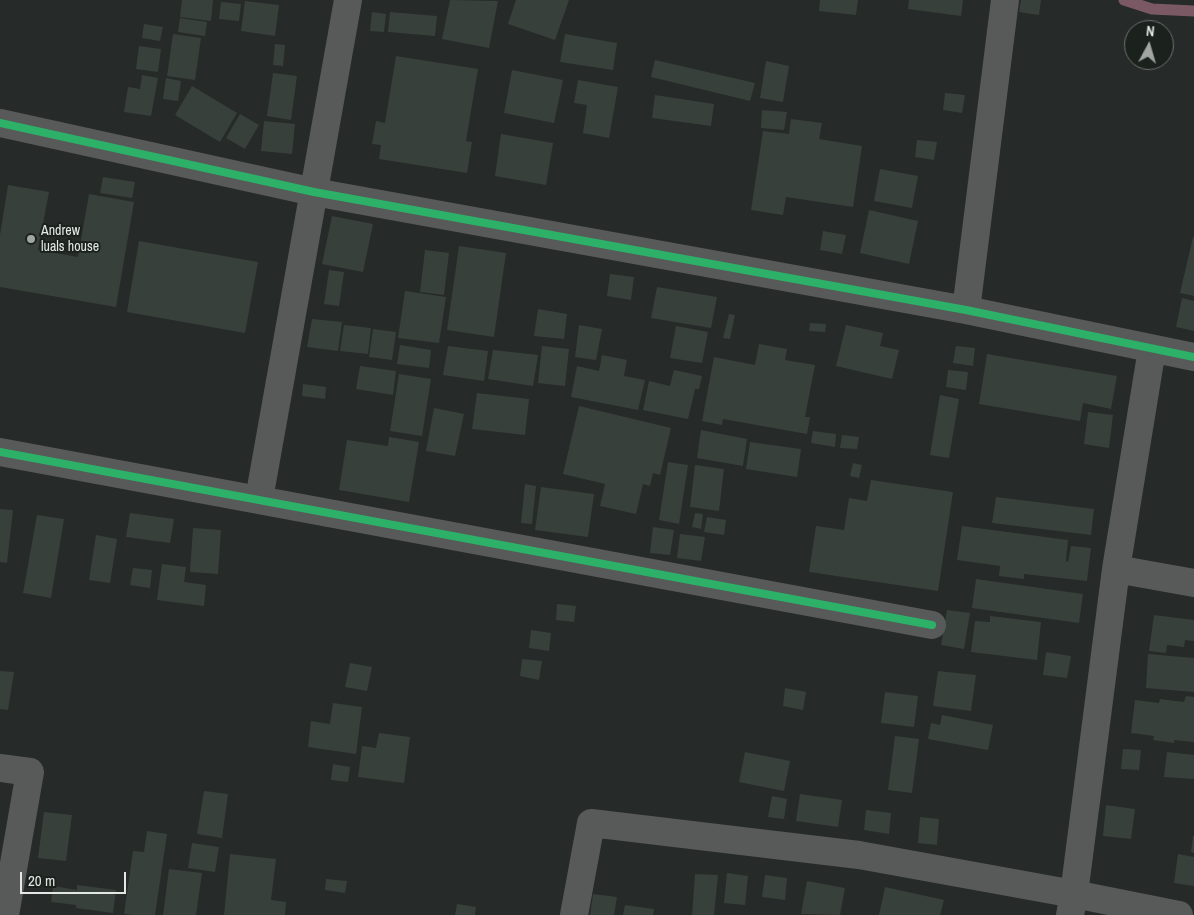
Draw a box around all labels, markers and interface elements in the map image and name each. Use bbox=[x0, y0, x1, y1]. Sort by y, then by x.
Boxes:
north arrow bbox=[1124, 20, 1174, 70]
text: N bbox=[1145, 22, 1156, 40]
place label: Andrew luals house bbox=[41, 223, 99, 256]
marker: Andrew luals house bbox=[25, 233, 37, 245]
scale bar bbox=[22, 862, 129, 894]
text: 20 m bbox=[28, 870, 55, 891]

